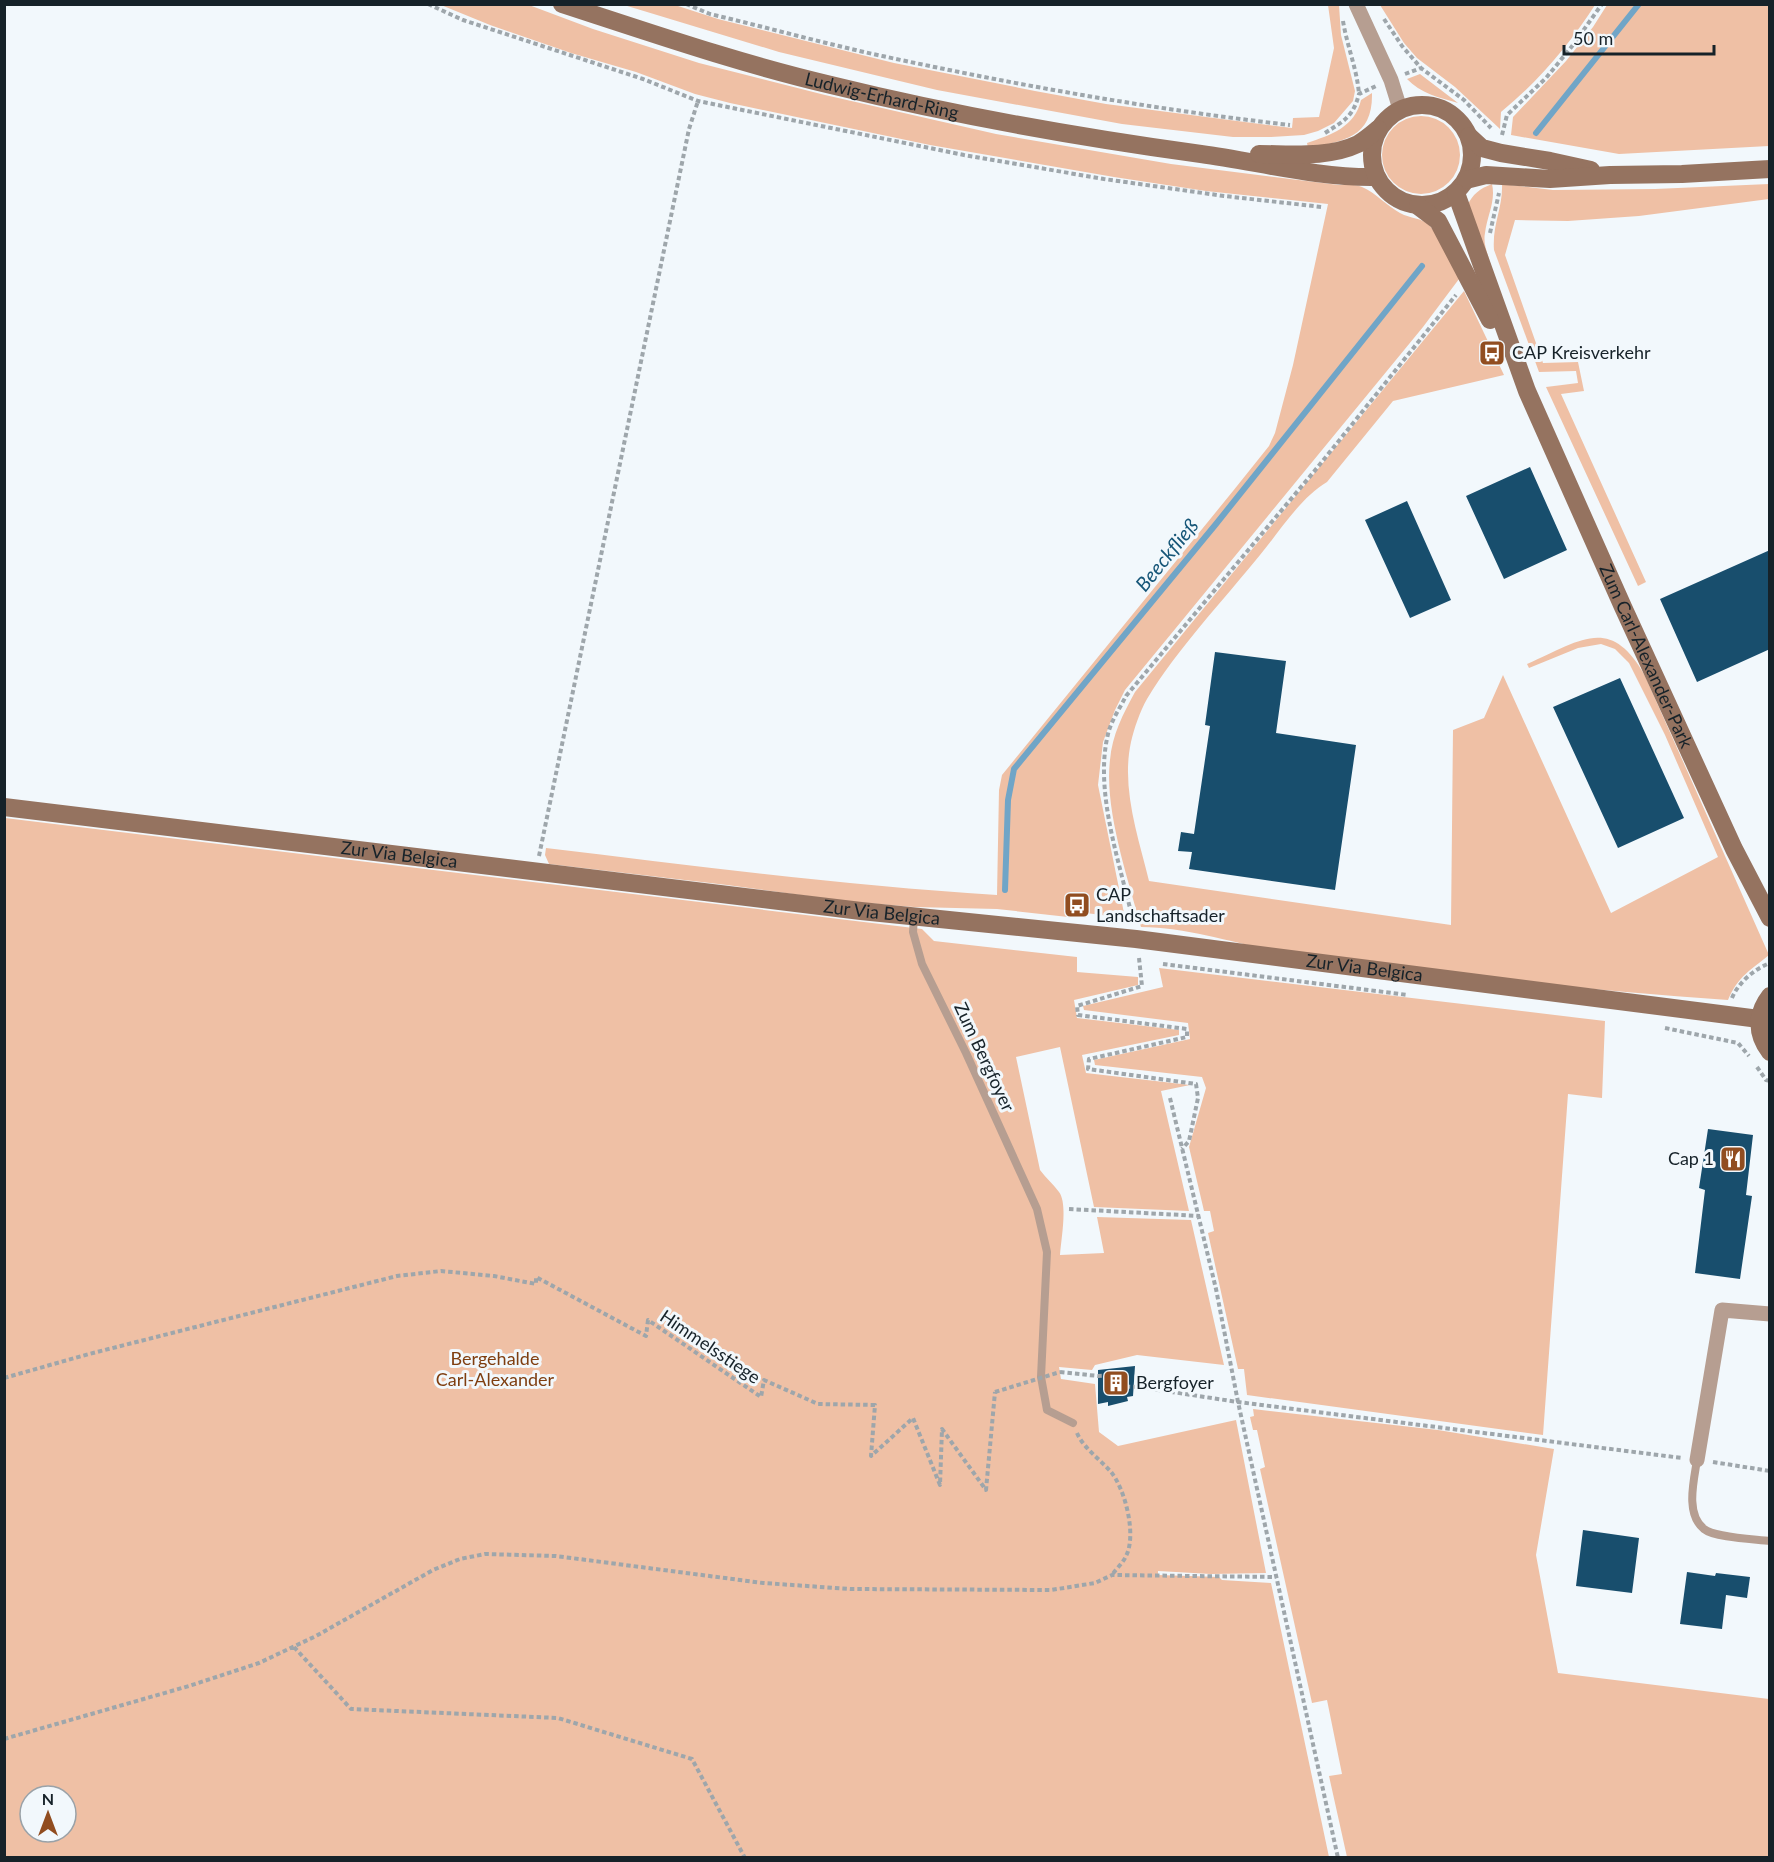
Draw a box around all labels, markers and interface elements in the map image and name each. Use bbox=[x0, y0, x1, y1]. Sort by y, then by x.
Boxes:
scale bar bbox=[1564, 18, 1714, 56]
text: 50 m bbox=[1573, 27, 1613, 49]
street label: Ludwig-Erhard-Ring bbox=[803, 67, 961, 123]
bus stop icon: CAP Kreisverkehr bbox=[1477, 338, 1507, 368]
place label: CAP Kreisverkehr bbox=[1512, 341, 1651, 363]
water label: Beeckfließ bbox=[1130, 513, 1203, 595]
street label: Zum Carl-Alexander-Park bbox=[1595, 560, 1699, 752]
street label: Zur Via Belgica bbox=[340, 836, 459, 872]
place label: CAP Landschaftsader bbox=[1096, 883, 1225, 926]
bus stop icon: CAP Landschaftsader bbox=[1062, 890, 1092, 920]
street label: Zur Via Belgica bbox=[822, 895, 941, 929]
street label: Zur Via Belgica bbox=[1305, 949, 1424, 986]
street label: Zum Bergfoyer bbox=[950, 999, 1020, 1115]
restaurant icon: Cap 1 bbox=[1718, 1144, 1748, 1174]
place label: Cap 1 bbox=[1668, 1147, 1714, 1169]
street label: Himmelsstiege bbox=[656, 1305, 765, 1388]
park label: Bergehalde Carl-Alexander bbox=[436, 1347, 555, 1390]
building icon: Bergfoyer bbox=[1101, 1368, 1131, 1398]
place label: Bergfoyer bbox=[1136, 1371, 1214, 1393]
north arrow bbox=[18, 1784, 78, 1844]
text: N bbox=[42, 1789, 54, 1808]

